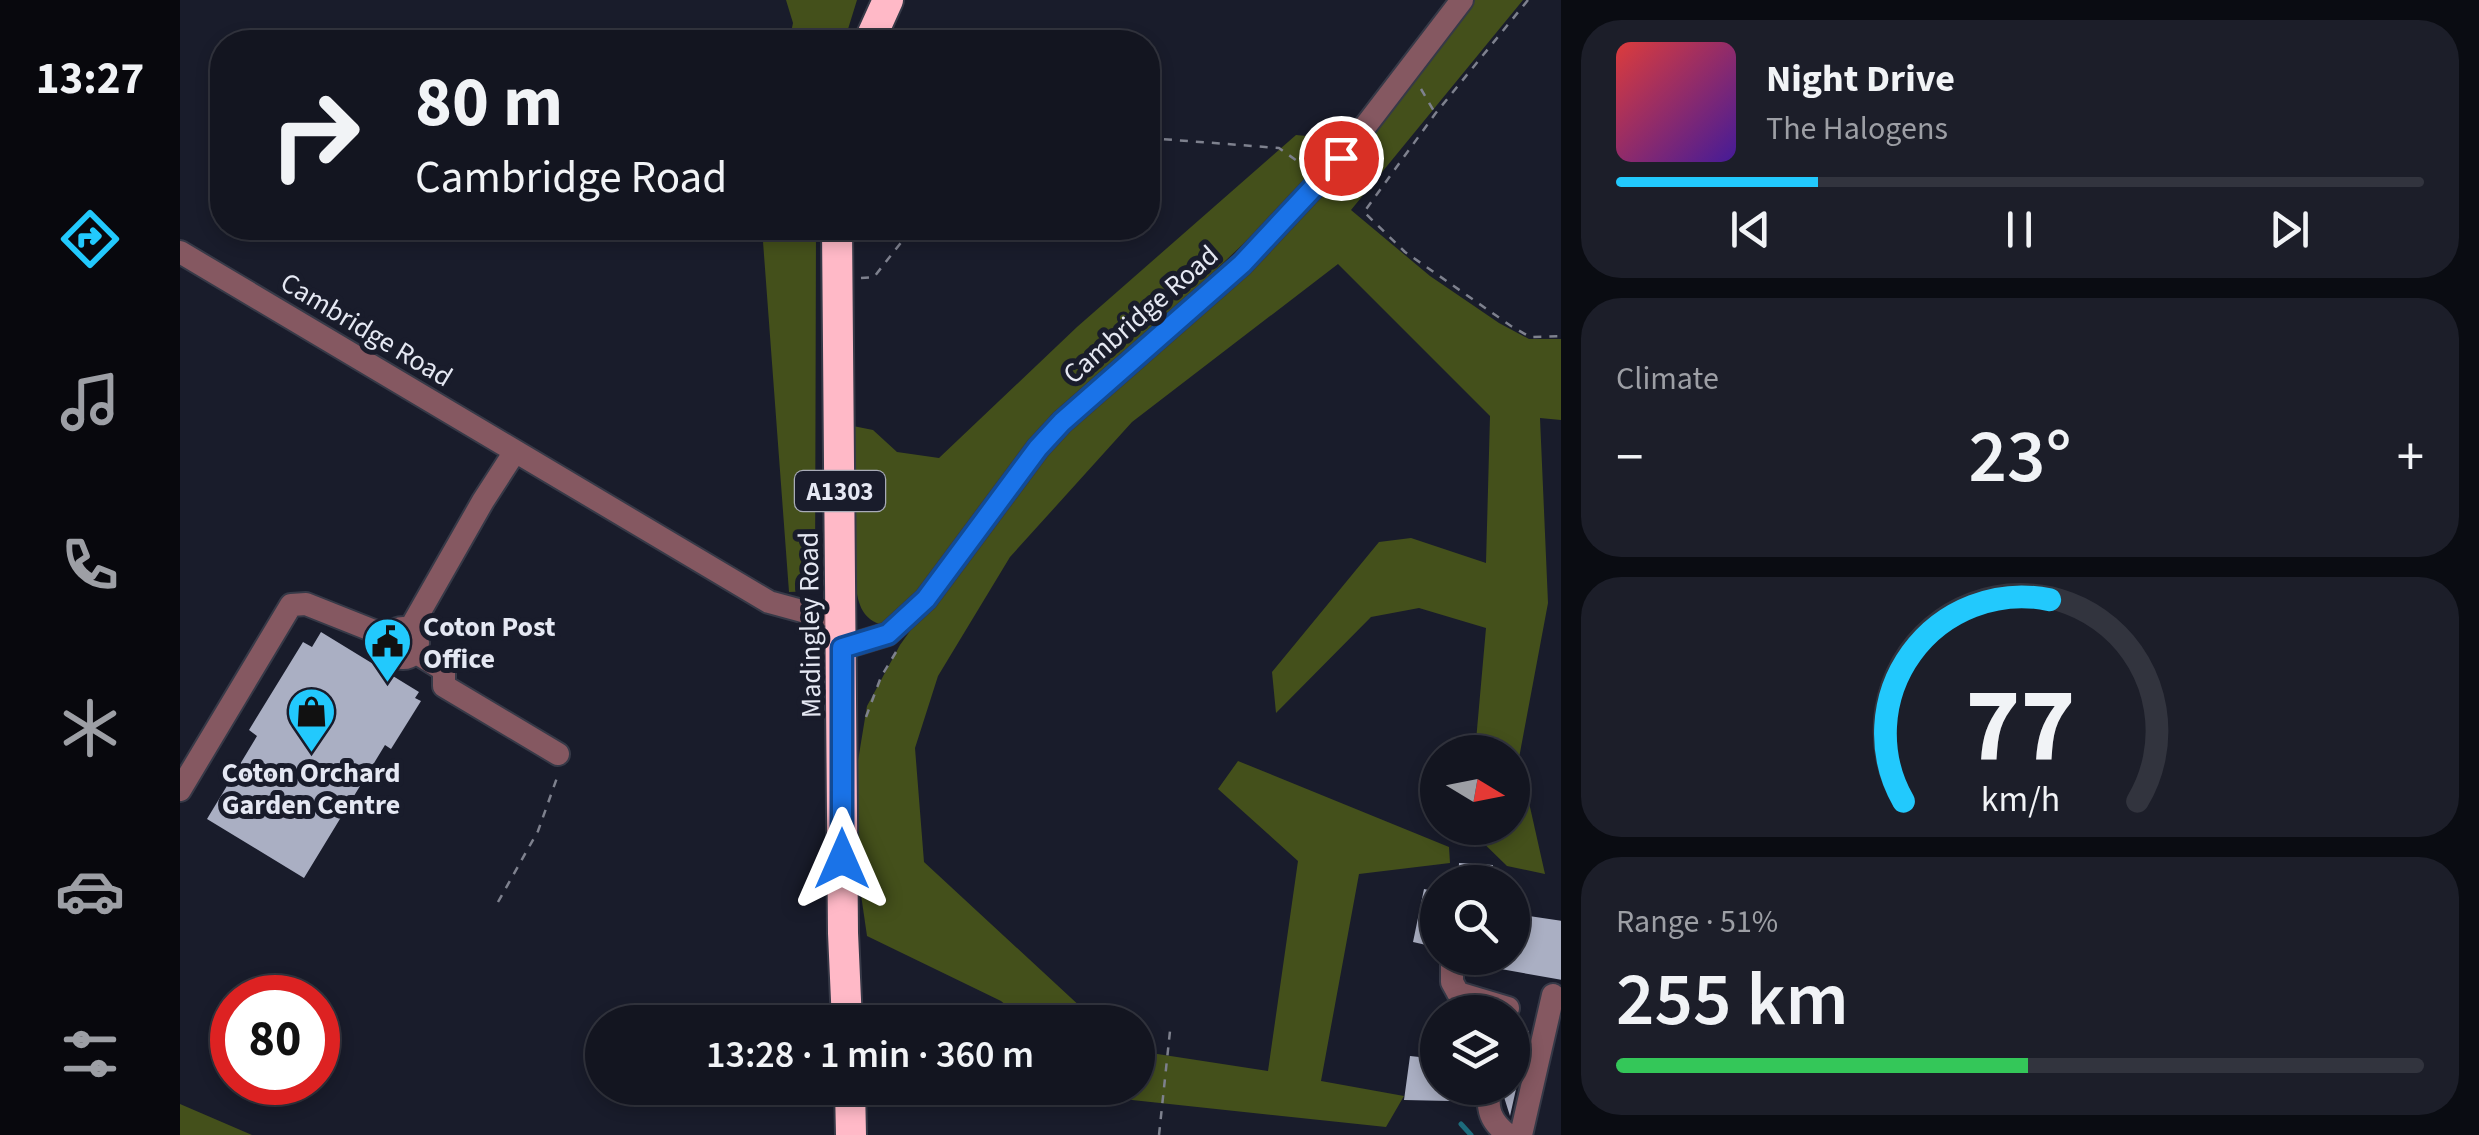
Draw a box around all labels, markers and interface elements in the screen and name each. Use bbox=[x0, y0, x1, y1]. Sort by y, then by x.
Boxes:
text: 13:27 bbox=[36, 47, 144, 111]
text: Night Drive bbox=[1766, 52, 1955, 106]
text: 80 m bbox=[415, 53, 563, 153]
icon: right bbox=[250, 70, 380, 200]
text: The Halogens bbox=[1766, 106, 1948, 152]
pin bbox=[1299, 116, 1384, 201]
icon: arrive bbox=[1314, 131, 1369, 186]
text: Cambridge Road bbox=[415, 146, 727, 210]
icon: previous bbox=[1723, 202, 1778, 257]
icon: pause bbox=[1992, 202, 2047, 257]
icon: next bbox=[2262, 202, 2317, 257]
icon: directions bbox=[55, 204, 125, 274]
street label: Cambridge Road bbox=[1054, 236, 1227, 394]
street label: Cambridge Road bbox=[273, 263, 460, 397]
text: Climate bbox=[1616, 356, 1719, 402]
icon: music bbox=[55, 367, 125, 437]
text: 23° bbox=[1968, 404, 2072, 511]
text: − bbox=[1616, 419, 1643, 497]
text: + bbox=[2397, 419, 2424, 497]
road number: A1303 bbox=[795, 471, 885, 511]
icon: phone bbox=[55, 530, 125, 600]
street label: Madingley Road bbox=[788, 532, 832, 718]
place label: Coton Post Office bbox=[423, 607, 556, 679]
public building icon: Coton Post Office bbox=[362, 616, 414, 684]
text: 77 bbox=[1965, 653, 2075, 801]
shop icon: Coton Orchard Garden Centre bbox=[285, 686, 337, 754]
icon: climate bbox=[55, 693, 125, 763]
north arrow bbox=[1420, 735, 1530, 845]
map controls bbox=[1420, 735, 1530, 1105]
place label: Coton Orchard Garden Centre bbox=[221, 753, 401, 825]
text: km/h bbox=[1980, 774, 2060, 825]
position arrow bbox=[790, 807, 894, 911]
icon: car bbox=[55, 856, 125, 926]
button: search bbox=[1420, 865, 1530, 975]
text: Range · 51% bbox=[1616, 899, 1778, 945]
text: 255 km bbox=[1616, 947, 1849, 1054]
speed limit sign: 80 bbox=[210, 975, 340, 1105]
button: layers bbox=[1420, 995, 1530, 1105]
icon: filters bbox=[55, 1019, 125, 1089]
text: 13:28 · 1 min · 360 m bbox=[706, 1028, 1034, 1082]

